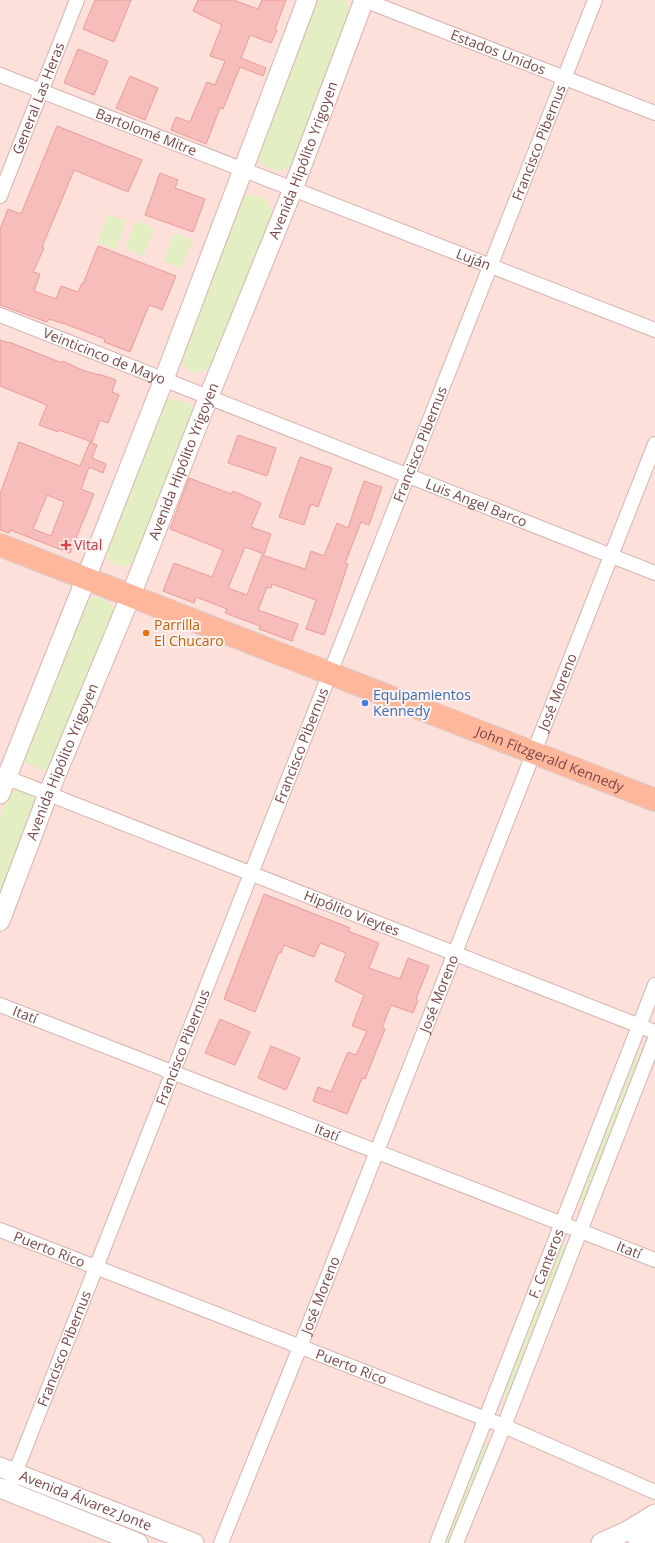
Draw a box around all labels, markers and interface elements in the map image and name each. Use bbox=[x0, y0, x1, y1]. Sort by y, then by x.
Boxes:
street label: Estados Unidos bbox=[448, 25, 549, 79]
street label: General Las Heras bbox=[7, 39, 69, 157]
street label: Avenida Hipólito Yrigoyen bbox=[264, 79, 342, 242]
street label: Francisco Pibernus bbox=[507, 81, 570, 203]
street label: Bartolomé Mitre bbox=[93, 103, 200, 160]
street label: Luján bbox=[453, 243, 494, 274]
street label: Veinticinco de Mayo bbox=[40, 323, 169, 388]
street label: Avenida Hipólito Yrigoyen bbox=[144, 380, 222, 543]
street label: Francisco Pibernus bbox=[388, 383, 451, 505]
street label: Luis Angel Barco bbox=[423, 474, 530, 531]
place label: Vital bbox=[74, 535, 102, 554]
marker: Vital bbox=[61, 540, 71, 550]
place label: Parrilla El Chucaro bbox=[154, 615, 224, 650]
marker: Parrilla El Chucaro bbox=[141, 628, 151, 638]
street label: José Moreno bbox=[532, 650, 581, 735]
street label: Avenida Hipólito Yrigoyen bbox=[21, 680, 102, 843]
street label: Francisco Pibernus bbox=[270, 684, 332, 806]
place label: Equipamientos Kennedy bbox=[373, 685, 471, 720]
marker: Equipamientos Kennedy bbox=[360, 698, 370, 708]
street label: John Fitzgerald Kennedy bbox=[471, 720, 628, 796]
street label: Hipólito Vieytes bbox=[301, 885, 403, 940]
street label: José Moreno bbox=[414, 952, 462, 1037]
street label: Francisco Pibernus bbox=[151, 986, 214, 1108]
street label: Itatí bbox=[10, 1001, 41, 1028]
street label: Itatí bbox=[312, 1118, 343, 1145]
street label: F. Canteros bbox=[523, 1225, 568, 1301]
street label: Puerto Rico bbox=[11, 1226, 88, 1271]
street label: Itatí bbox=[614, 1236, 645, 1263]
street label: José Moreno bbox=[295, 1253, 344, 1339]
street label: Francisco Pibernus bbox=[32, 1287, 95, 1409]
street label: Puerto Rico bbox=[313, 1344, 390, 1389]
street label: Avenida Álvarez Jonte bbox=[17, 1466, 155, 1535]

